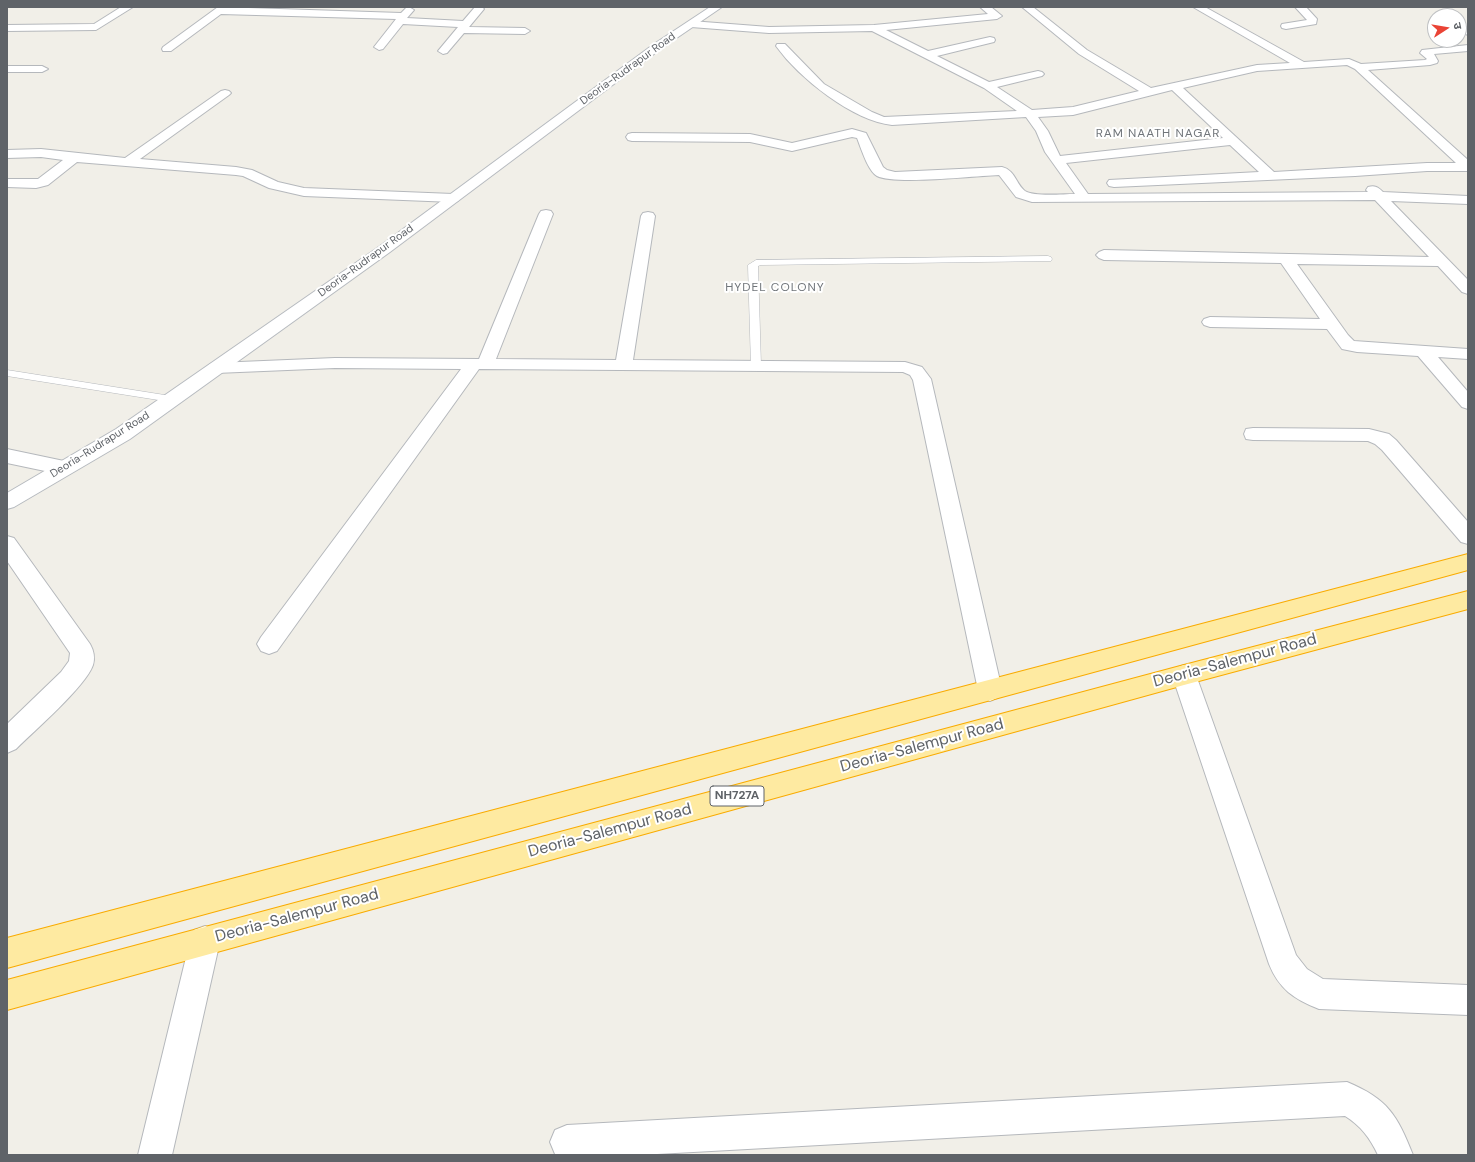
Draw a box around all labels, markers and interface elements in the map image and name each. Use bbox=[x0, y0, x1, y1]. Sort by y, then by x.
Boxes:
north arrow bbox=[1427, 8, 1467, 48]
text: उ bbox=[1450, 21, 1465, 30]
street label: Deoria-Rudrapur Road bbox=[578, 30, 678, 108]
district label: RAM NAATH NAGAR bbox=[1096, 127, 1220, 141]
street label: Deoria-Rudrapur Road bbox=[316, 222, 416, 300]
district label: HYDEL COLONY bbox=[725, 281, 825, 295]
street label: Deoria-Rudrapur Road bbox=[48, 409, 152, 481]
street label: Deoria-Salempur Road bbox=[1151, 630, 1319, 692]
street label: Deoria-Salempur Road bbox=[838, 715, 1006, 777]
road number: NH727A bbox=[710, 786, 764, 806]
street label: Deoria-Salempur Road bbox=[526, 800, 694, 862]
street label: Deoria-Salempur Road bbox=[213, 885, 381, 947]

